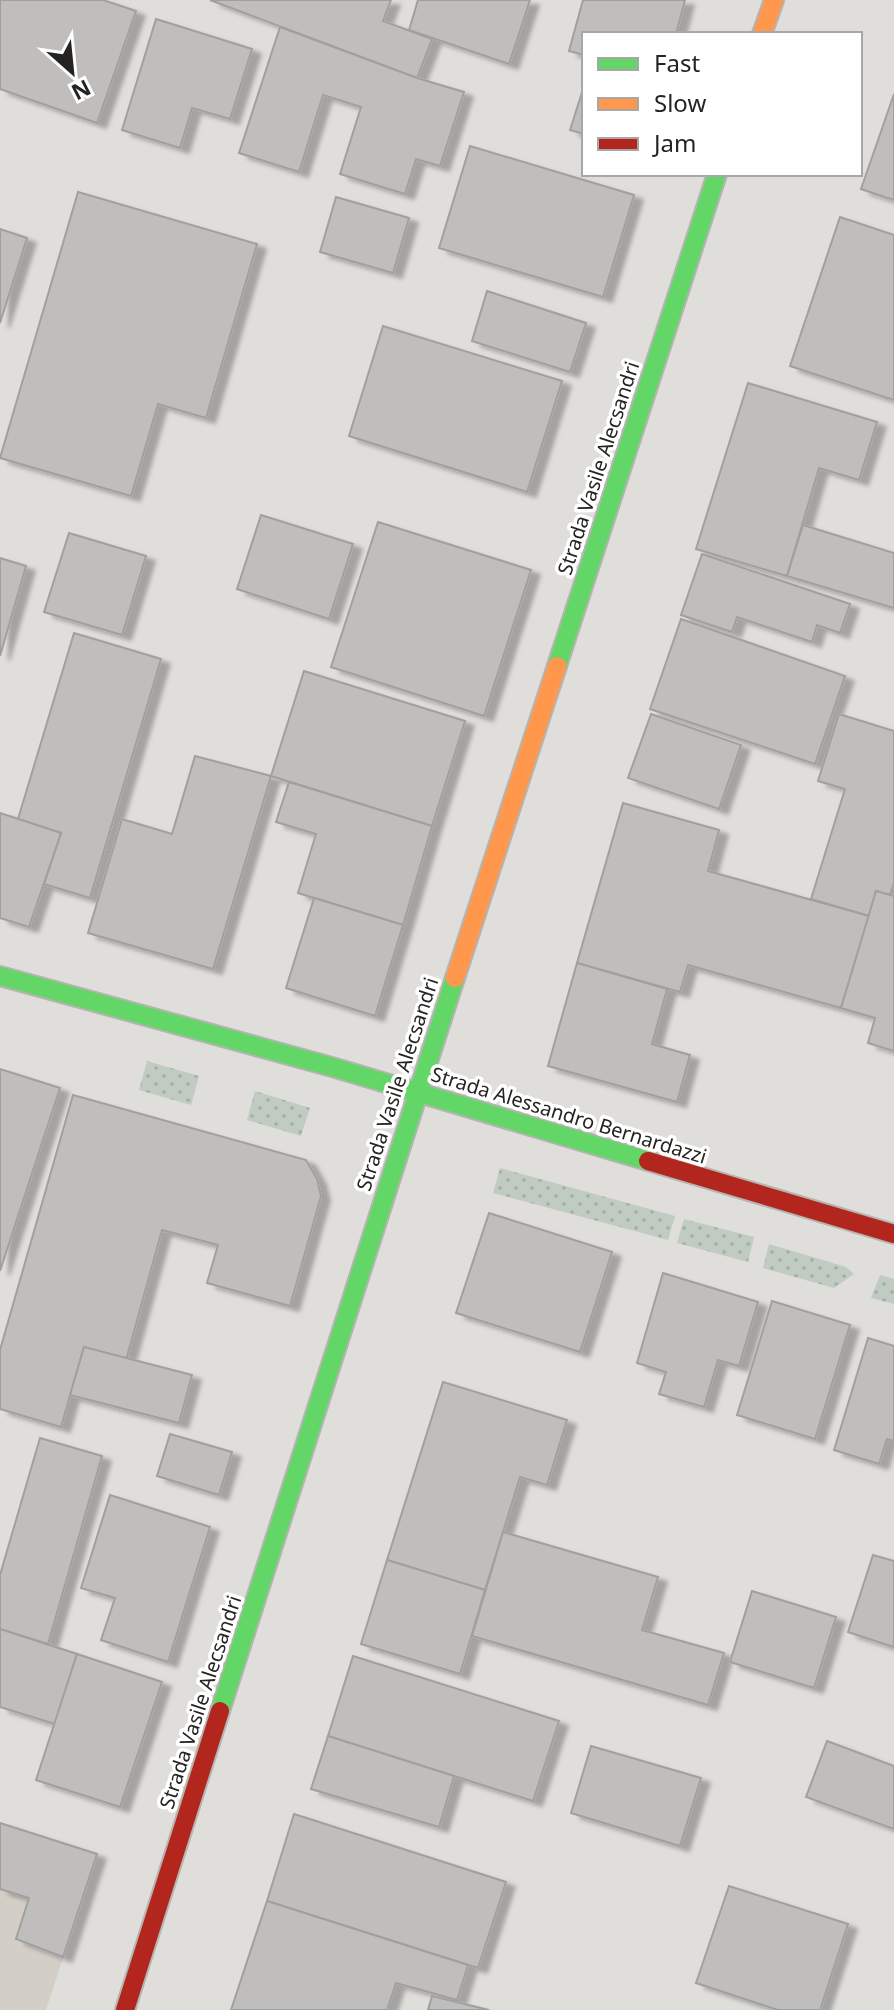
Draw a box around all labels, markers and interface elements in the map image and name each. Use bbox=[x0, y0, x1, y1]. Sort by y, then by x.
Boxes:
north arrow bbox=[32, 32, 112, 112]
legend bbox=[582, 32, 862, 176]
text: Fast bbox=[654, 46, 700, 79]
text: N bbox=[67, 73, 96, 108]
text: Slow bbox=[654, 86, 706, 119]
text: Jam bbox=[652, 126, 696, 159]
street label: Strada Vasile Alecsandri bbox=[551, 358, 645, 578]
street label: Strada Vasile Alecsandri bbox=[350, 974, 444, 1194]
street label: Strada Alessandro Bernardazzi bbox=[428, 1060, 710, 1170]
street label: Strada Vasile Alecsandri bbox=[153, 1592, 247, 1812]

